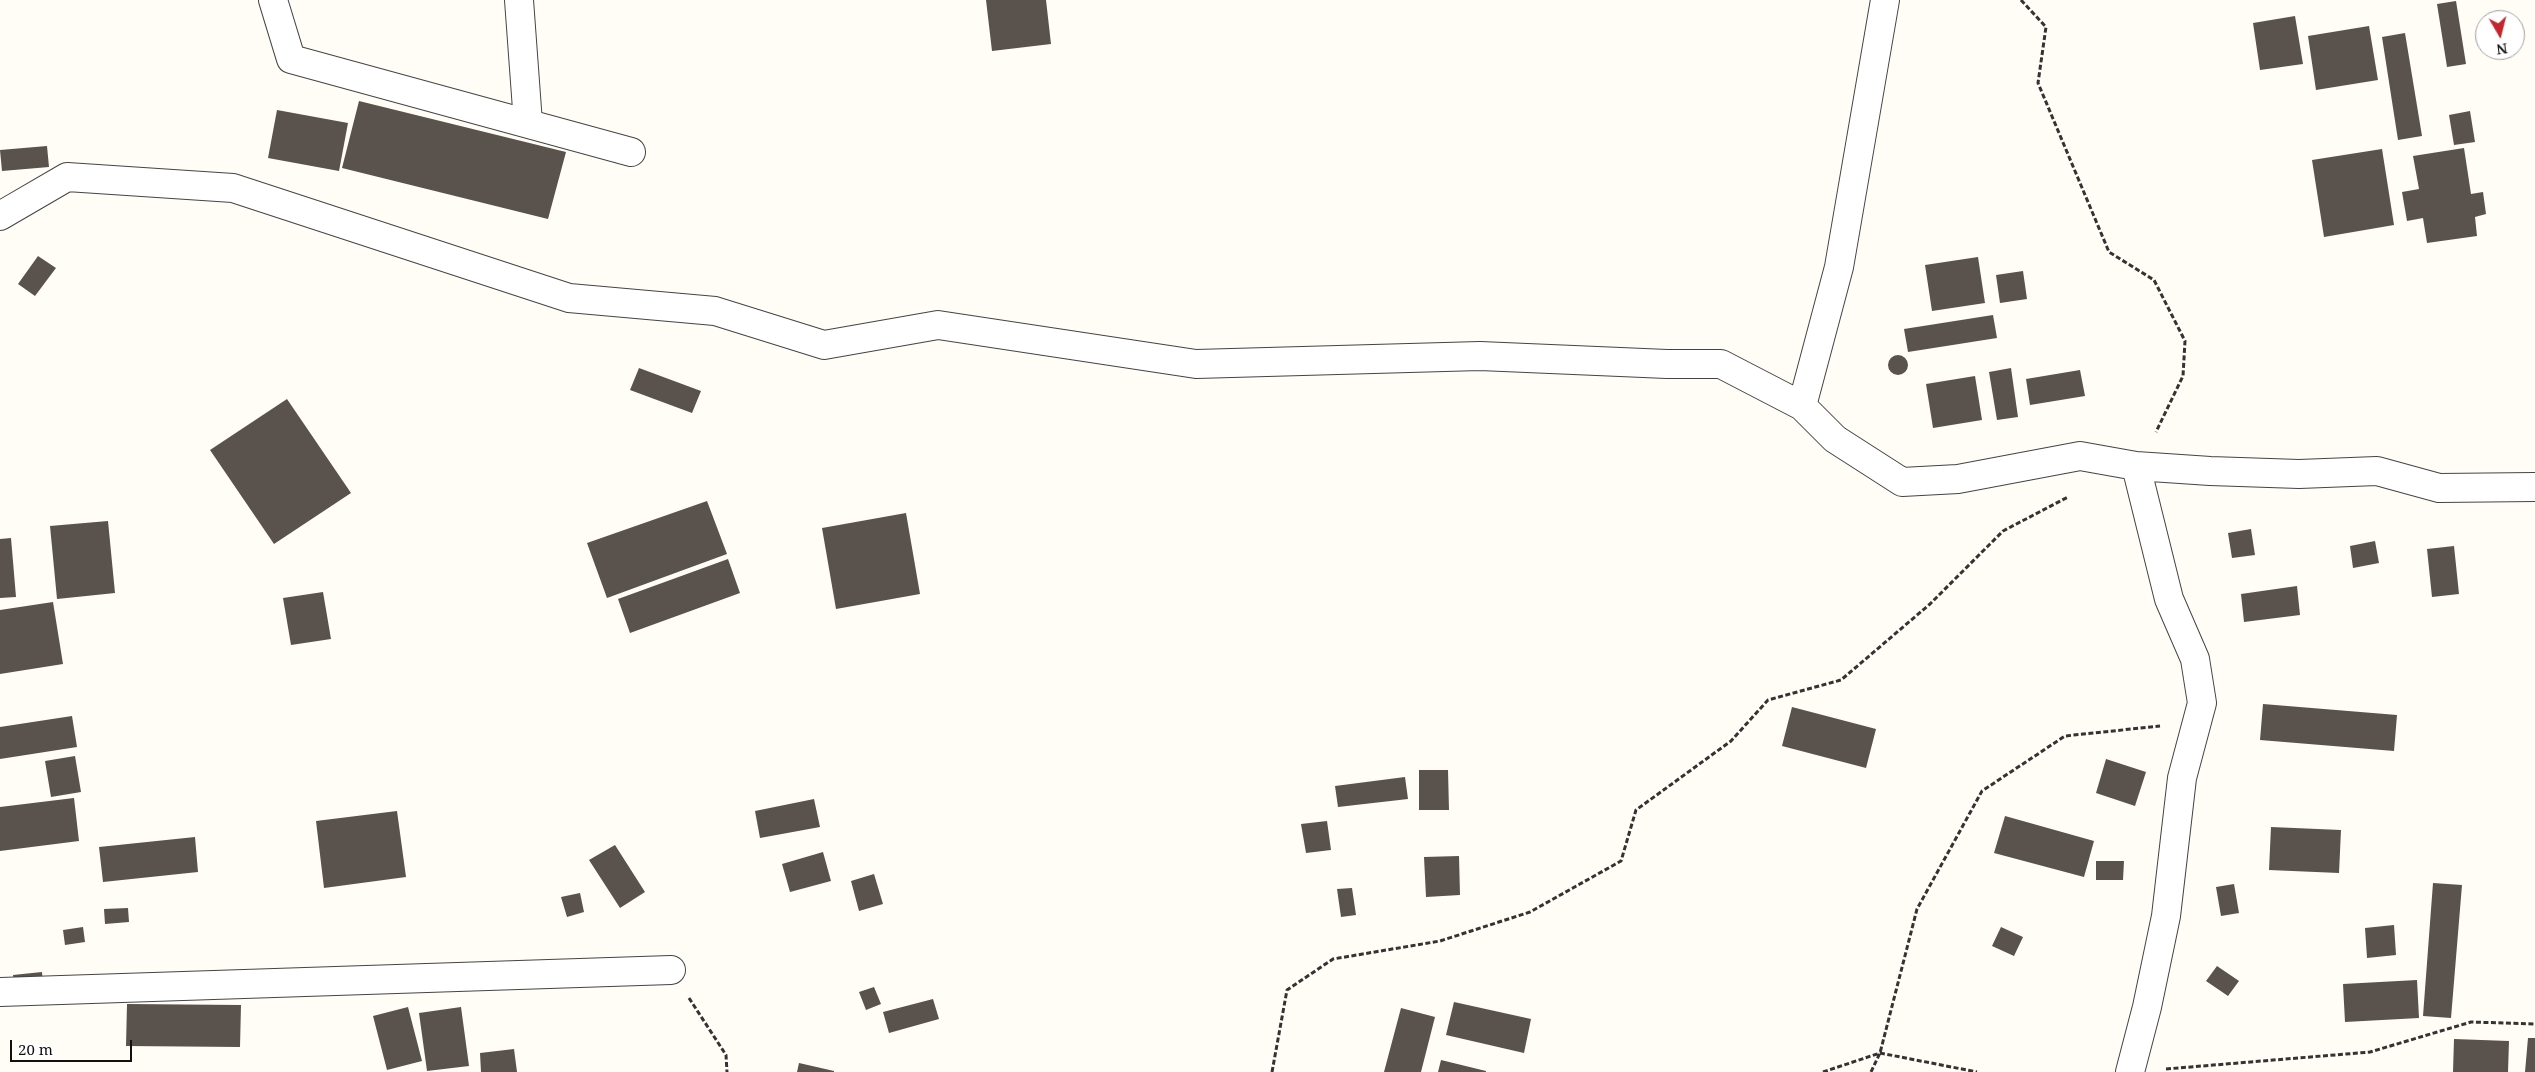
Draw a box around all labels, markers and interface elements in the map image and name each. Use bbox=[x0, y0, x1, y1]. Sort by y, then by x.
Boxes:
north arrow bbox=[2475, 10, 2525, 60]
text: N bbox=[2495, 39, 2509, 60]
scale bar bbox=[12, 1030, 135, 1062]
text: 20 m bbox=[18, 1039, 53, 1059]

